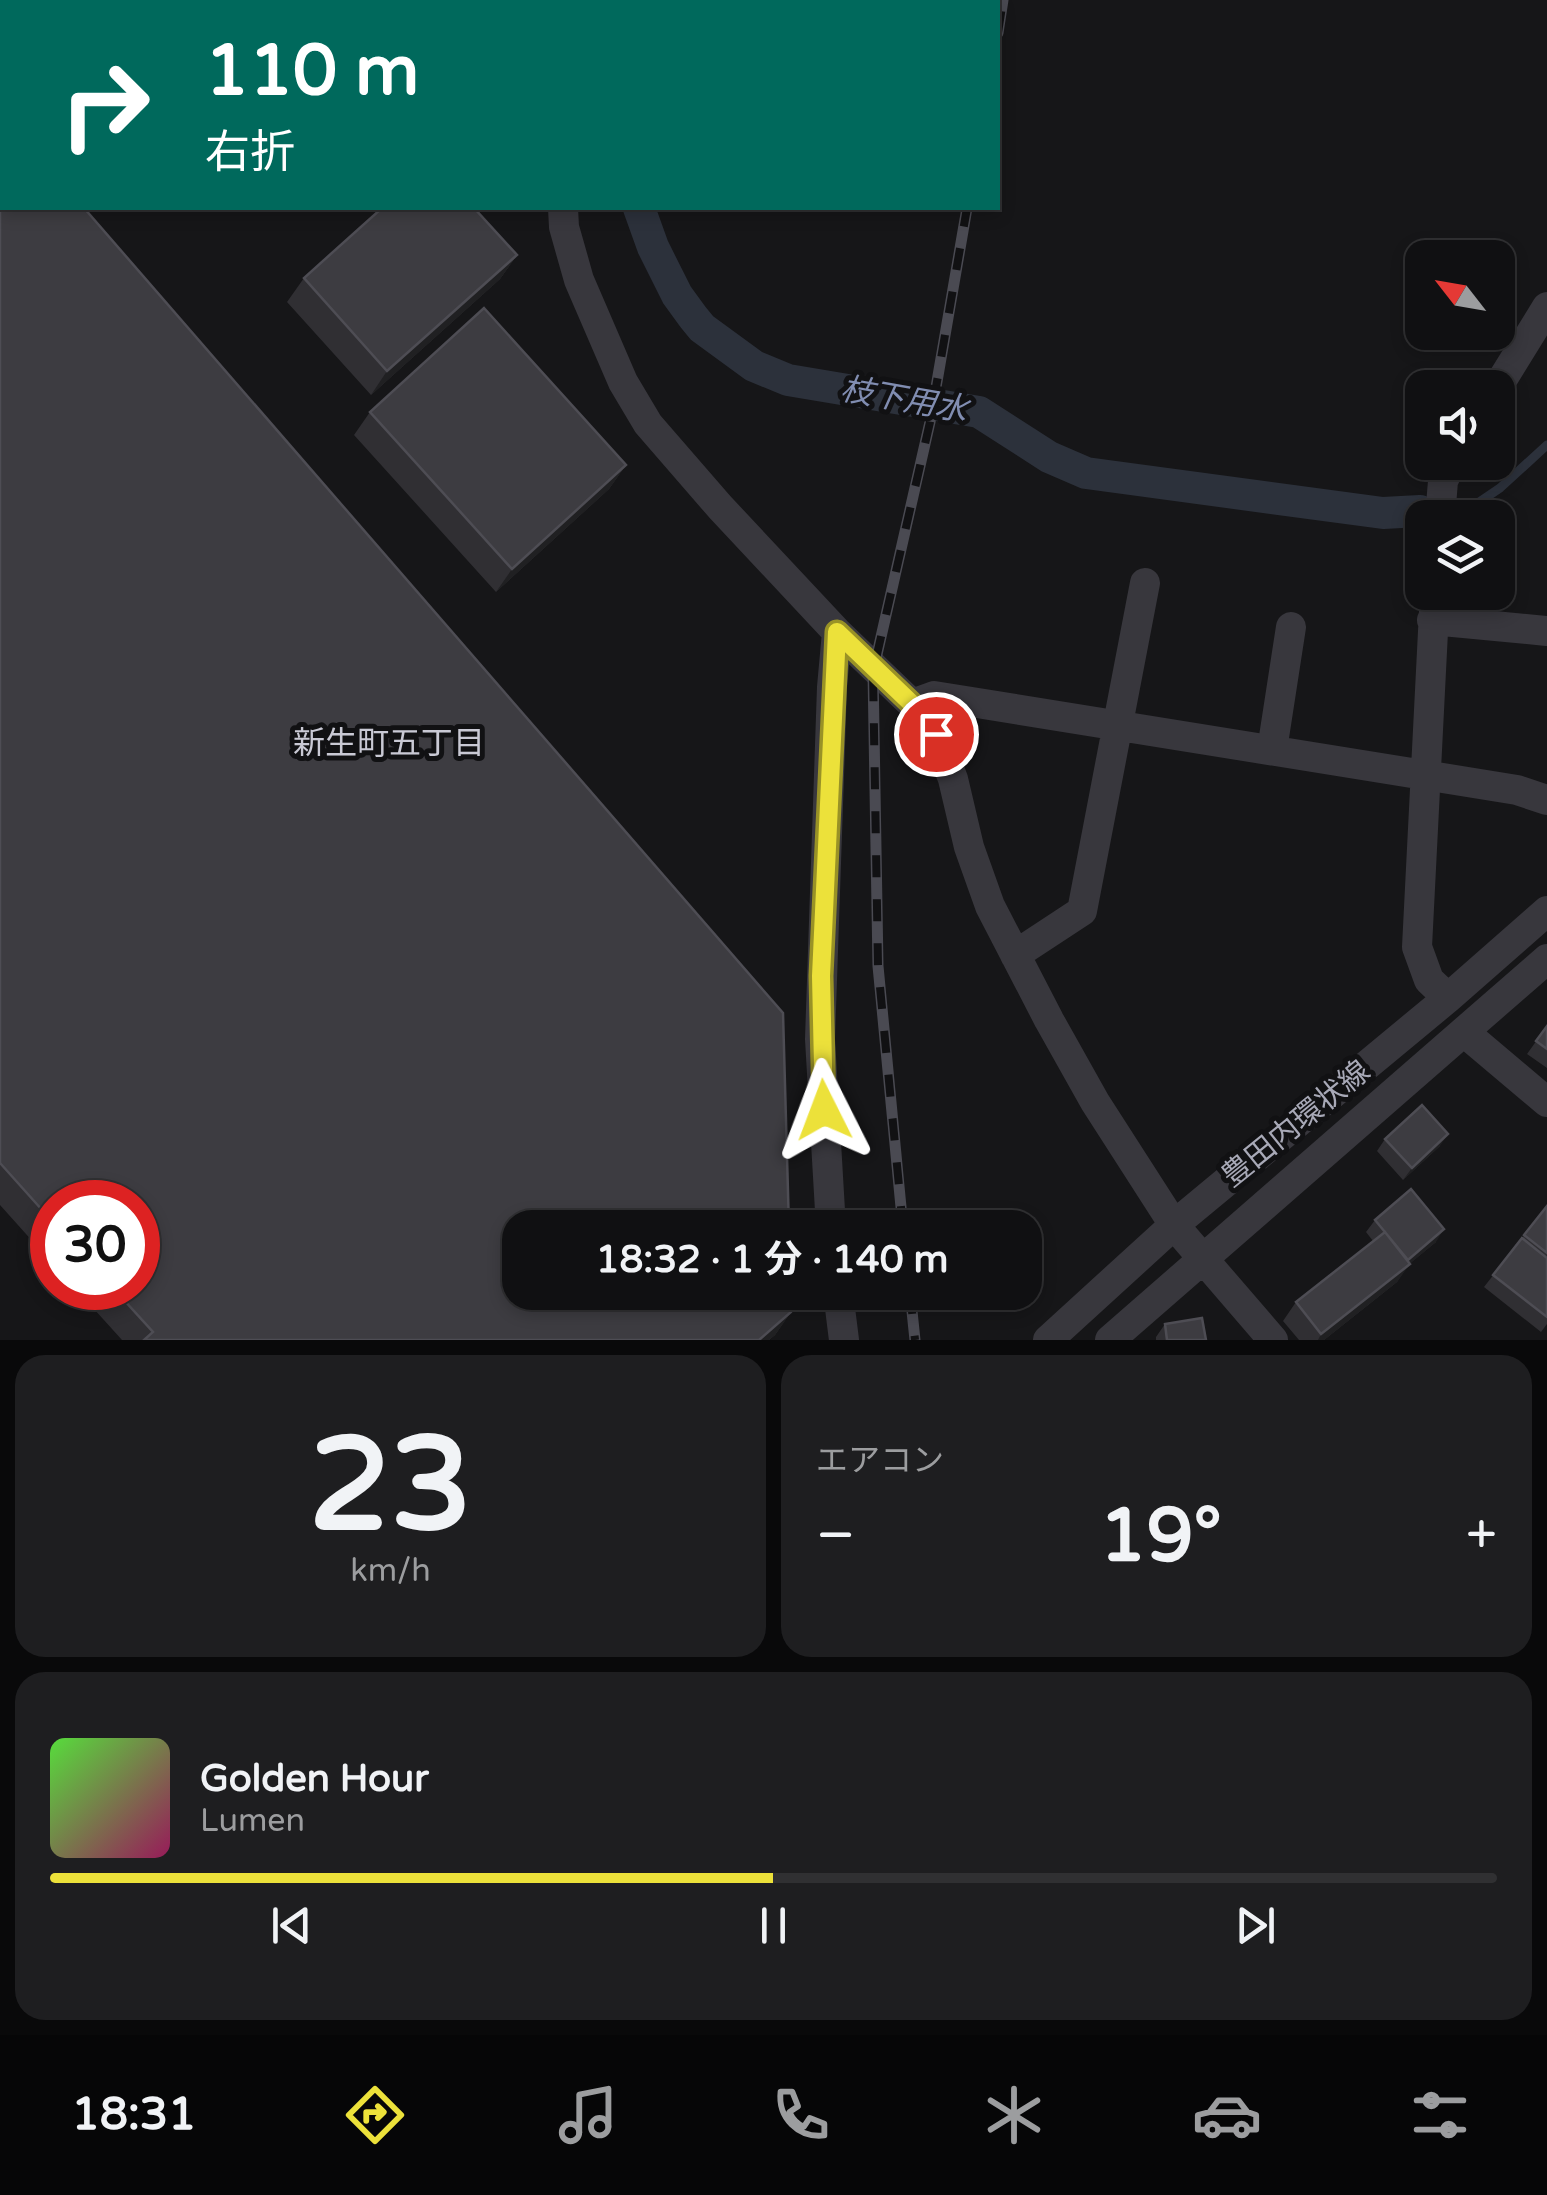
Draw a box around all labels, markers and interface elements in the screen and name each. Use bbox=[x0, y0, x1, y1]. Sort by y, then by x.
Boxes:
text: 110 m bbox=[205, 30, 419, 114]
icon: right bbox=[40, 40, 170, 170]
text: 右折 bbox=[205, 126, 295, 180]
north arrow bbox=[1405, 240, 1515, 350]
map controls bbox=[1405, 240, 1515, 610]
water label: 枝下用水 bbox=[838, 370, 973, 430]
button: sound bbox=[1405, 370, 1515, 480]
button: layers bbox=[1405, 500, 1515, 610]
pin bbox=[894, 692, 979, 777]
icon: arrive bbox=[909, 707, 964, 762]
district label: 新生町五丁目 bbox=[293, 725, 485, 763]
street label: 豊田内環状線 bbox=[1214, 1053, 1378, 1195]
position arrow bbox=[772, 1058, 876, 1162]
speed limit sign: 30 bbox=[30, 1180, 160, 1310]
text: 18:32 · 1 分 · 140 m bbox=[596, 1237, 948, 1283]
text: 23 bbox=[309, 1409, 472, 1565]
text: エアコン bbox=[816, 1442, 944, 1480]
text: 19° bbox=[1099, 1491, 1222, 1581]
text: − bbox=[816, 1503, 855, 1569]
text: + bbox=[1466, 1503, 1497, 1569]
text: km/h bbox=[350, 1552, 431, 1590]
text: Golden Hour bbox=[200, 1756, 429, 1802]
text: Lumen bbox=[200, 1802, 305, 1840]
icon: previous bbox=[264, 1898, 319, 1953]
icon: pause bbox=[746, 1898, 801, 1953]
icon: next bbox=[1228, 1898, 1283, 1953]
icon: directions bbox=[340, 2080, 410, 2150]
icon: music bbox=[553, 2080, 623, 2150]
icon: phone bbox=[766, 2080, 836, 2150]
icon: climate bbox=[979, 2080, 1049, 2150]
icon: car bbox=[1192, 2080, 1262, 2150]
icon: filters bbox=[1405, 2080, 1475, 2150]
text: 18:31 bbox=[72, 2088, 196, 2142]

